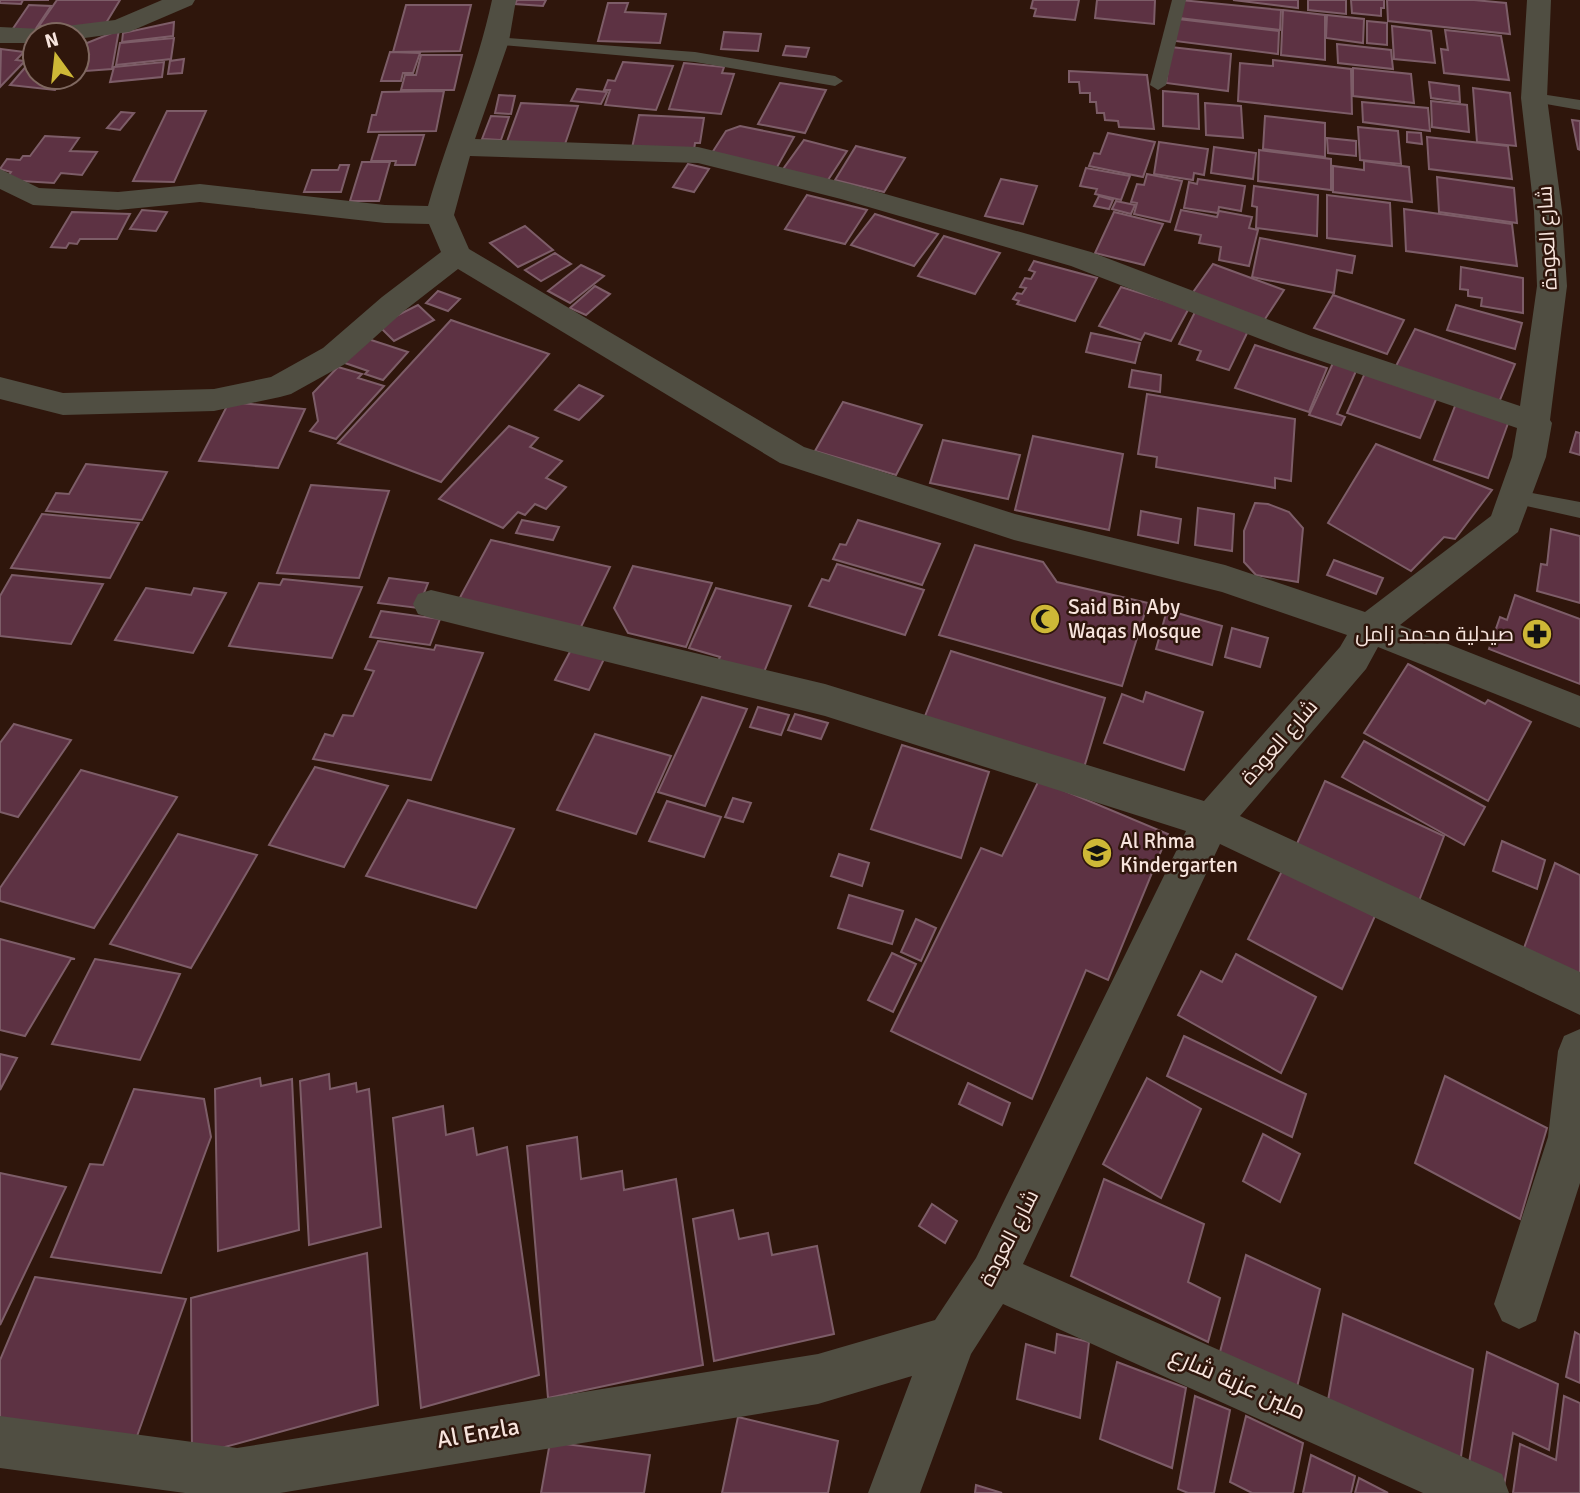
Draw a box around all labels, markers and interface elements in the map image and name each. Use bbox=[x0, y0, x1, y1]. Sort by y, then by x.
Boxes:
north arrow bbox=[21, 21, 91, 91]
text: N bbox=[42, 27, 61, 54]
street label: شارع العودة bbox=[1531, 185, 1564, 291]
place label: Said Bin Aby Waqas Mosque bbox=[1068, 594, 1201, 644]
mosque icon: Said Bin Aby Waqas Mosque bbox=[1028, 602, 1062, 636]
pharmacy icon: صيدلية محمد زامل bbox=[1520, 617, 1554, 651]
place label: صيدلية محمد زامل bbox=[1355, 621, 1514, 647]
street label: شارع العودة bbox=[1235, 694, 1324, 791]
place label: Al Rhma Kindergarten bbox=[1120, 828, 1238, 878]
school or university icon: Al Rhma Kindergarten bbox=[1080, 836, 1114, 870]
street label: شارع العودة bbox=[974, 1185, 1045, 1291]
street label: ملين عزبة شارع bbox=[1165, 1340, 1310, 1427]
street label: Al Enzla bbox=[434, 1411, 522, 1455]

